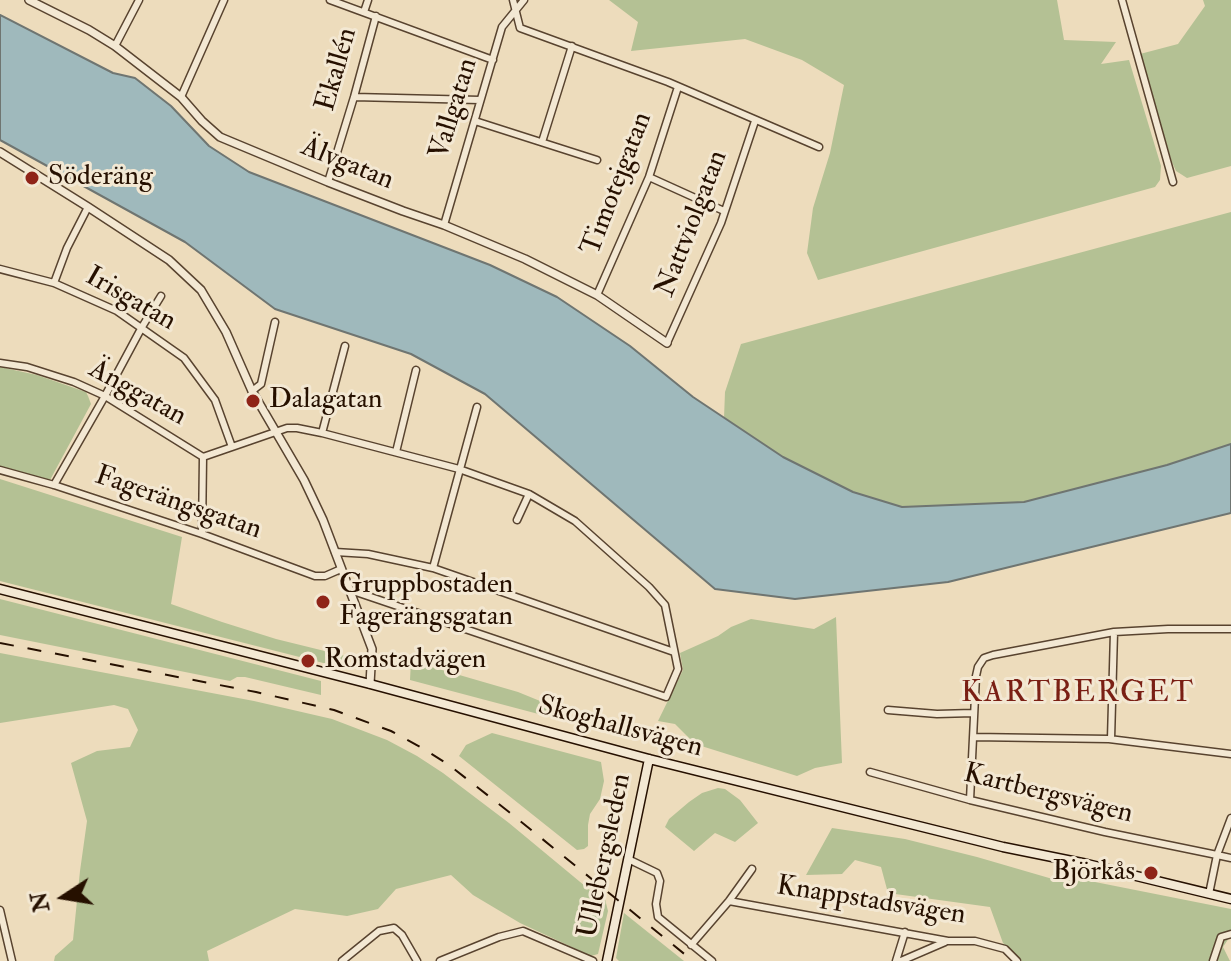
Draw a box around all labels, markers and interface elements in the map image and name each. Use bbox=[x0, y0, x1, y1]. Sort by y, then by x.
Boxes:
street label: Ekallén bbox=[310, 24, 366, 116]
street label: Vallgatan bbox=[424, 55, 486, 163]
street label: Timotejgatan bbox=[575, 108, 661, 260]
street label: Älvgatan bbox=[296, 131, 398, 199]
street label: Nattviolgatan bbox=[650, 146, 736, 302]
place label: Söderäng bbox=[48, 161, 153, 195]
marker: Söderäng bbox=[23, 169, 41, 187]
street label: Irisgatan bbox=[79, 261, 181, 339]
street label: Änggatan bbox=[82, 354, 192, 434]
place label: Dalagatan bbox=[269, 384, 382, 418]
marker: Dalagatan bbox=[244, 392, 262, 410]
street label: Fagerängsgatan bbox=[90, 460, 266, 548]
place label: Gruppbostaden Fagerängsgatan bbox=[339, 569, 513, 635]
marker: Gruppbostaden Fagerängsgatan bbox=[314, 593, 332, 611]
place label: Romstadvägen bbox=[324, 644, 486, 678]
marker: Romstadvägen bbox=[299, 652, 317, 670]
district label: KARTBERGET bbox=[961, 677, 1195, 713]
street label: Skoghallsvägen bbox=[534, 690, 706, 766]
street label: Kartbergsvägen bbox=[960, 758, 1136, 832]
street label: Ullebergsleden bbox=[572, 771, 640, 941]
place label: Björkås bbox=[1052, 856, 1135, 890]
north arrow bbox=[24, 857, 104, 937]
marker: Björkås bbox=[1142, 864, 1160, 882]
street label: Knappstadsvägen bbox=[774, 870, 968, 934]
text: N bbox=[25, 889, 56, 915]

